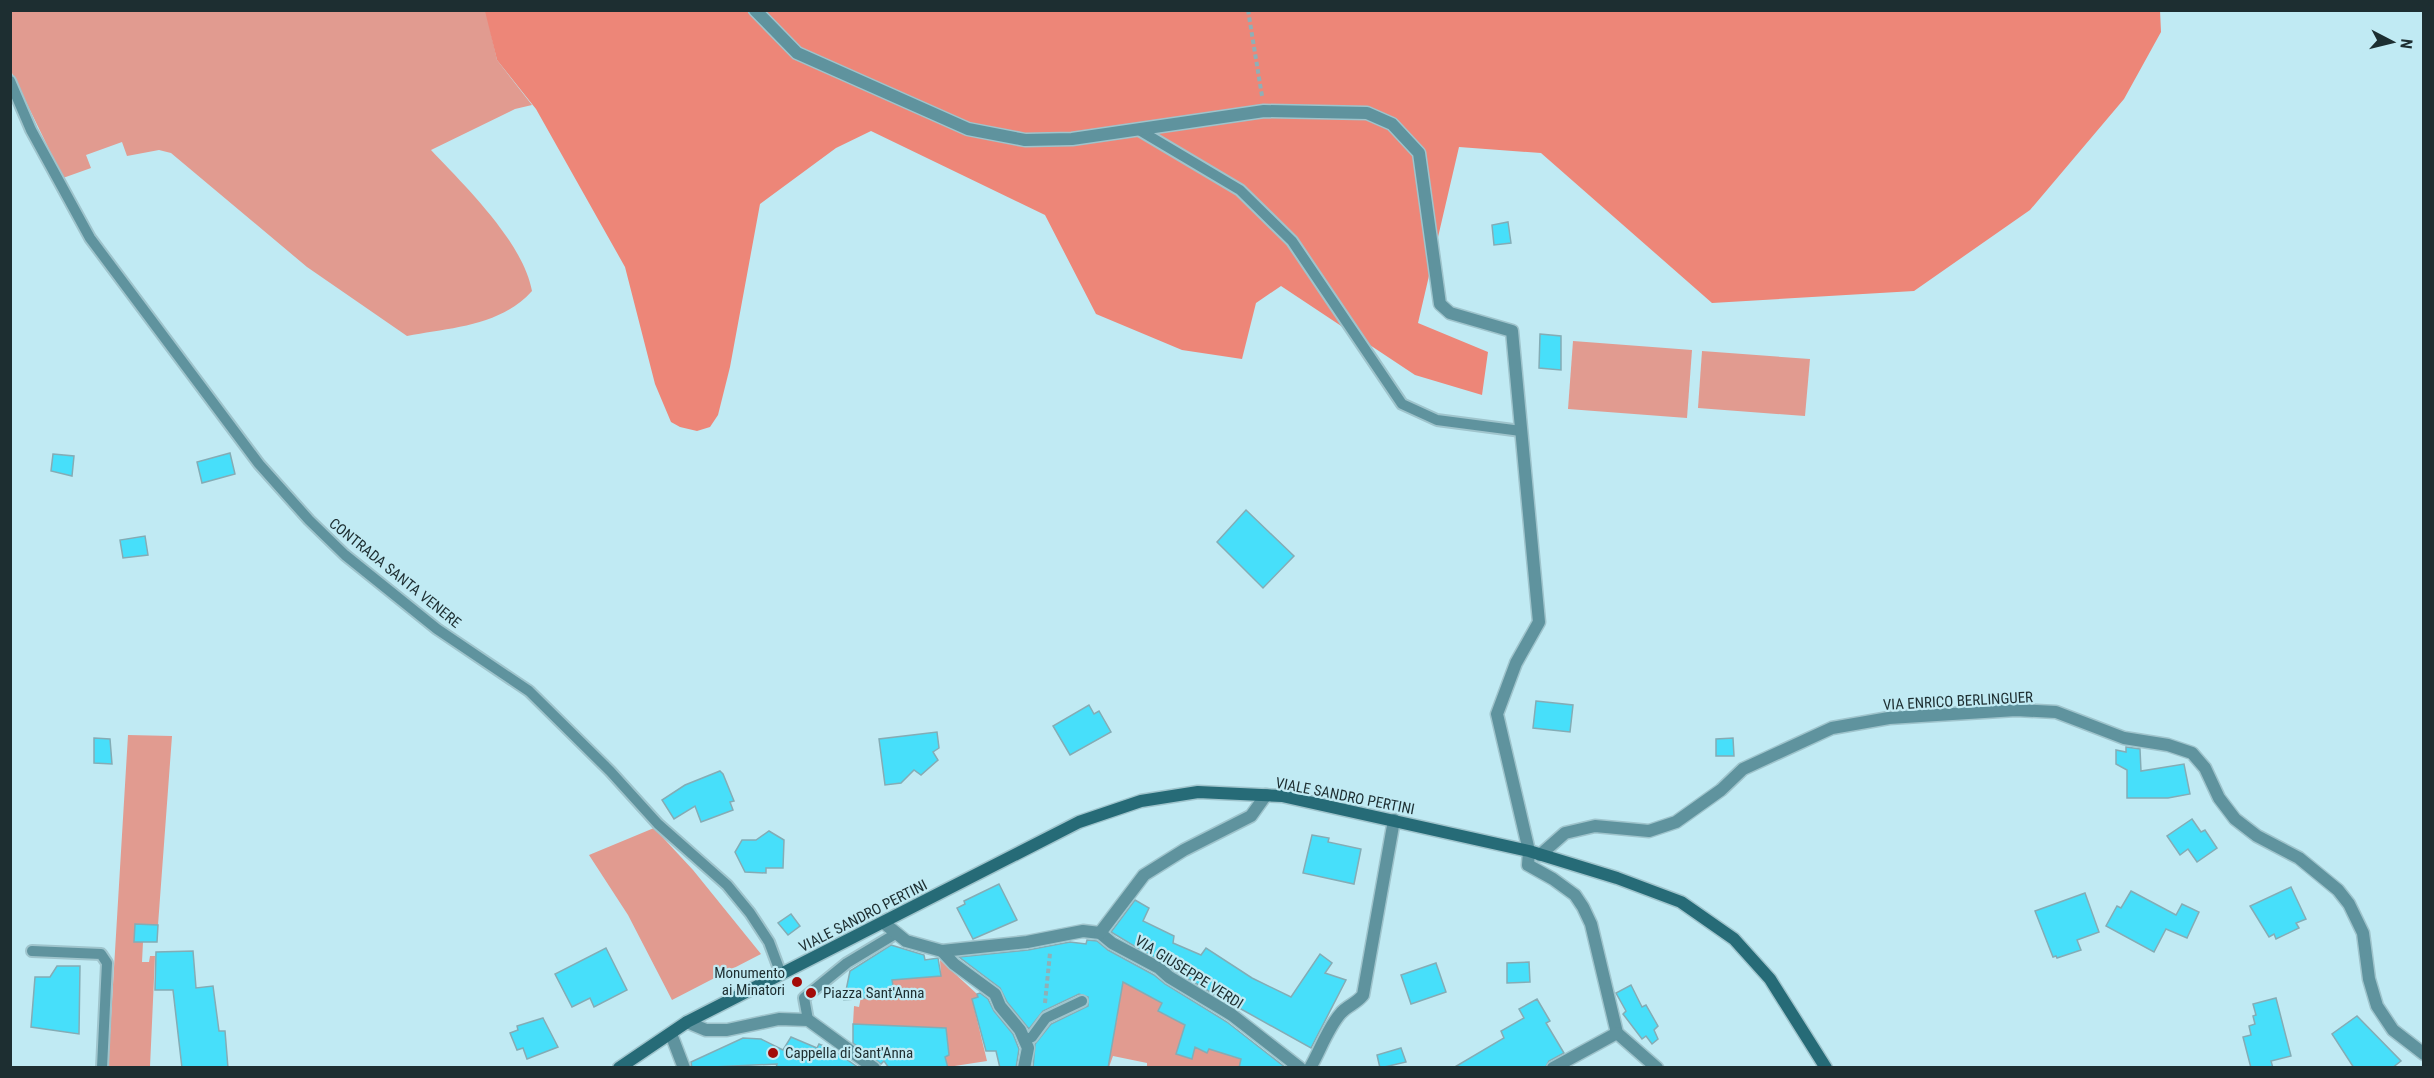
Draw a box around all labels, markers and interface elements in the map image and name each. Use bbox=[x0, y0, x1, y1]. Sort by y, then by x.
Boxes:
north arrow bbox=[2362, 12, 2422, 72]
text: N bbox=[2396, 38, 2416, 50]
street label: CONTRADA SANTA VENERE bbox=[325, 514, 465, 632]
street label: VIA ENRICO BERLINGUER bbox=[1882, 688, 2034, 714]
street label: VIALE SANDRO PERTINI bbox=[1274, 774, 1416, 818]
street label: VIALE SANDRO PERTINI bbox=[796, 876, 930, 956]
street label: VIA GIUSEPPE VERDI bbox=[1132, 931, 1246, 1013]
place label: Monumento ai Minatori bbox=[714, 964, 785, 999]
marker: Monumento ai Minatori bbox=[790, 975, 804, 989]
place label: Piazza Sant'Anna bbox=[823, 984, 925, 1002]
marker: Piazza Sant'Anna bbox=[804, 986, 818, 1000]
place label: Cappella di Sant'Anna bbox=[785, 1044, 913, 1062]
marker: Cappella di Sant'Anna bbox=[766, 1046, 780, 1060]

